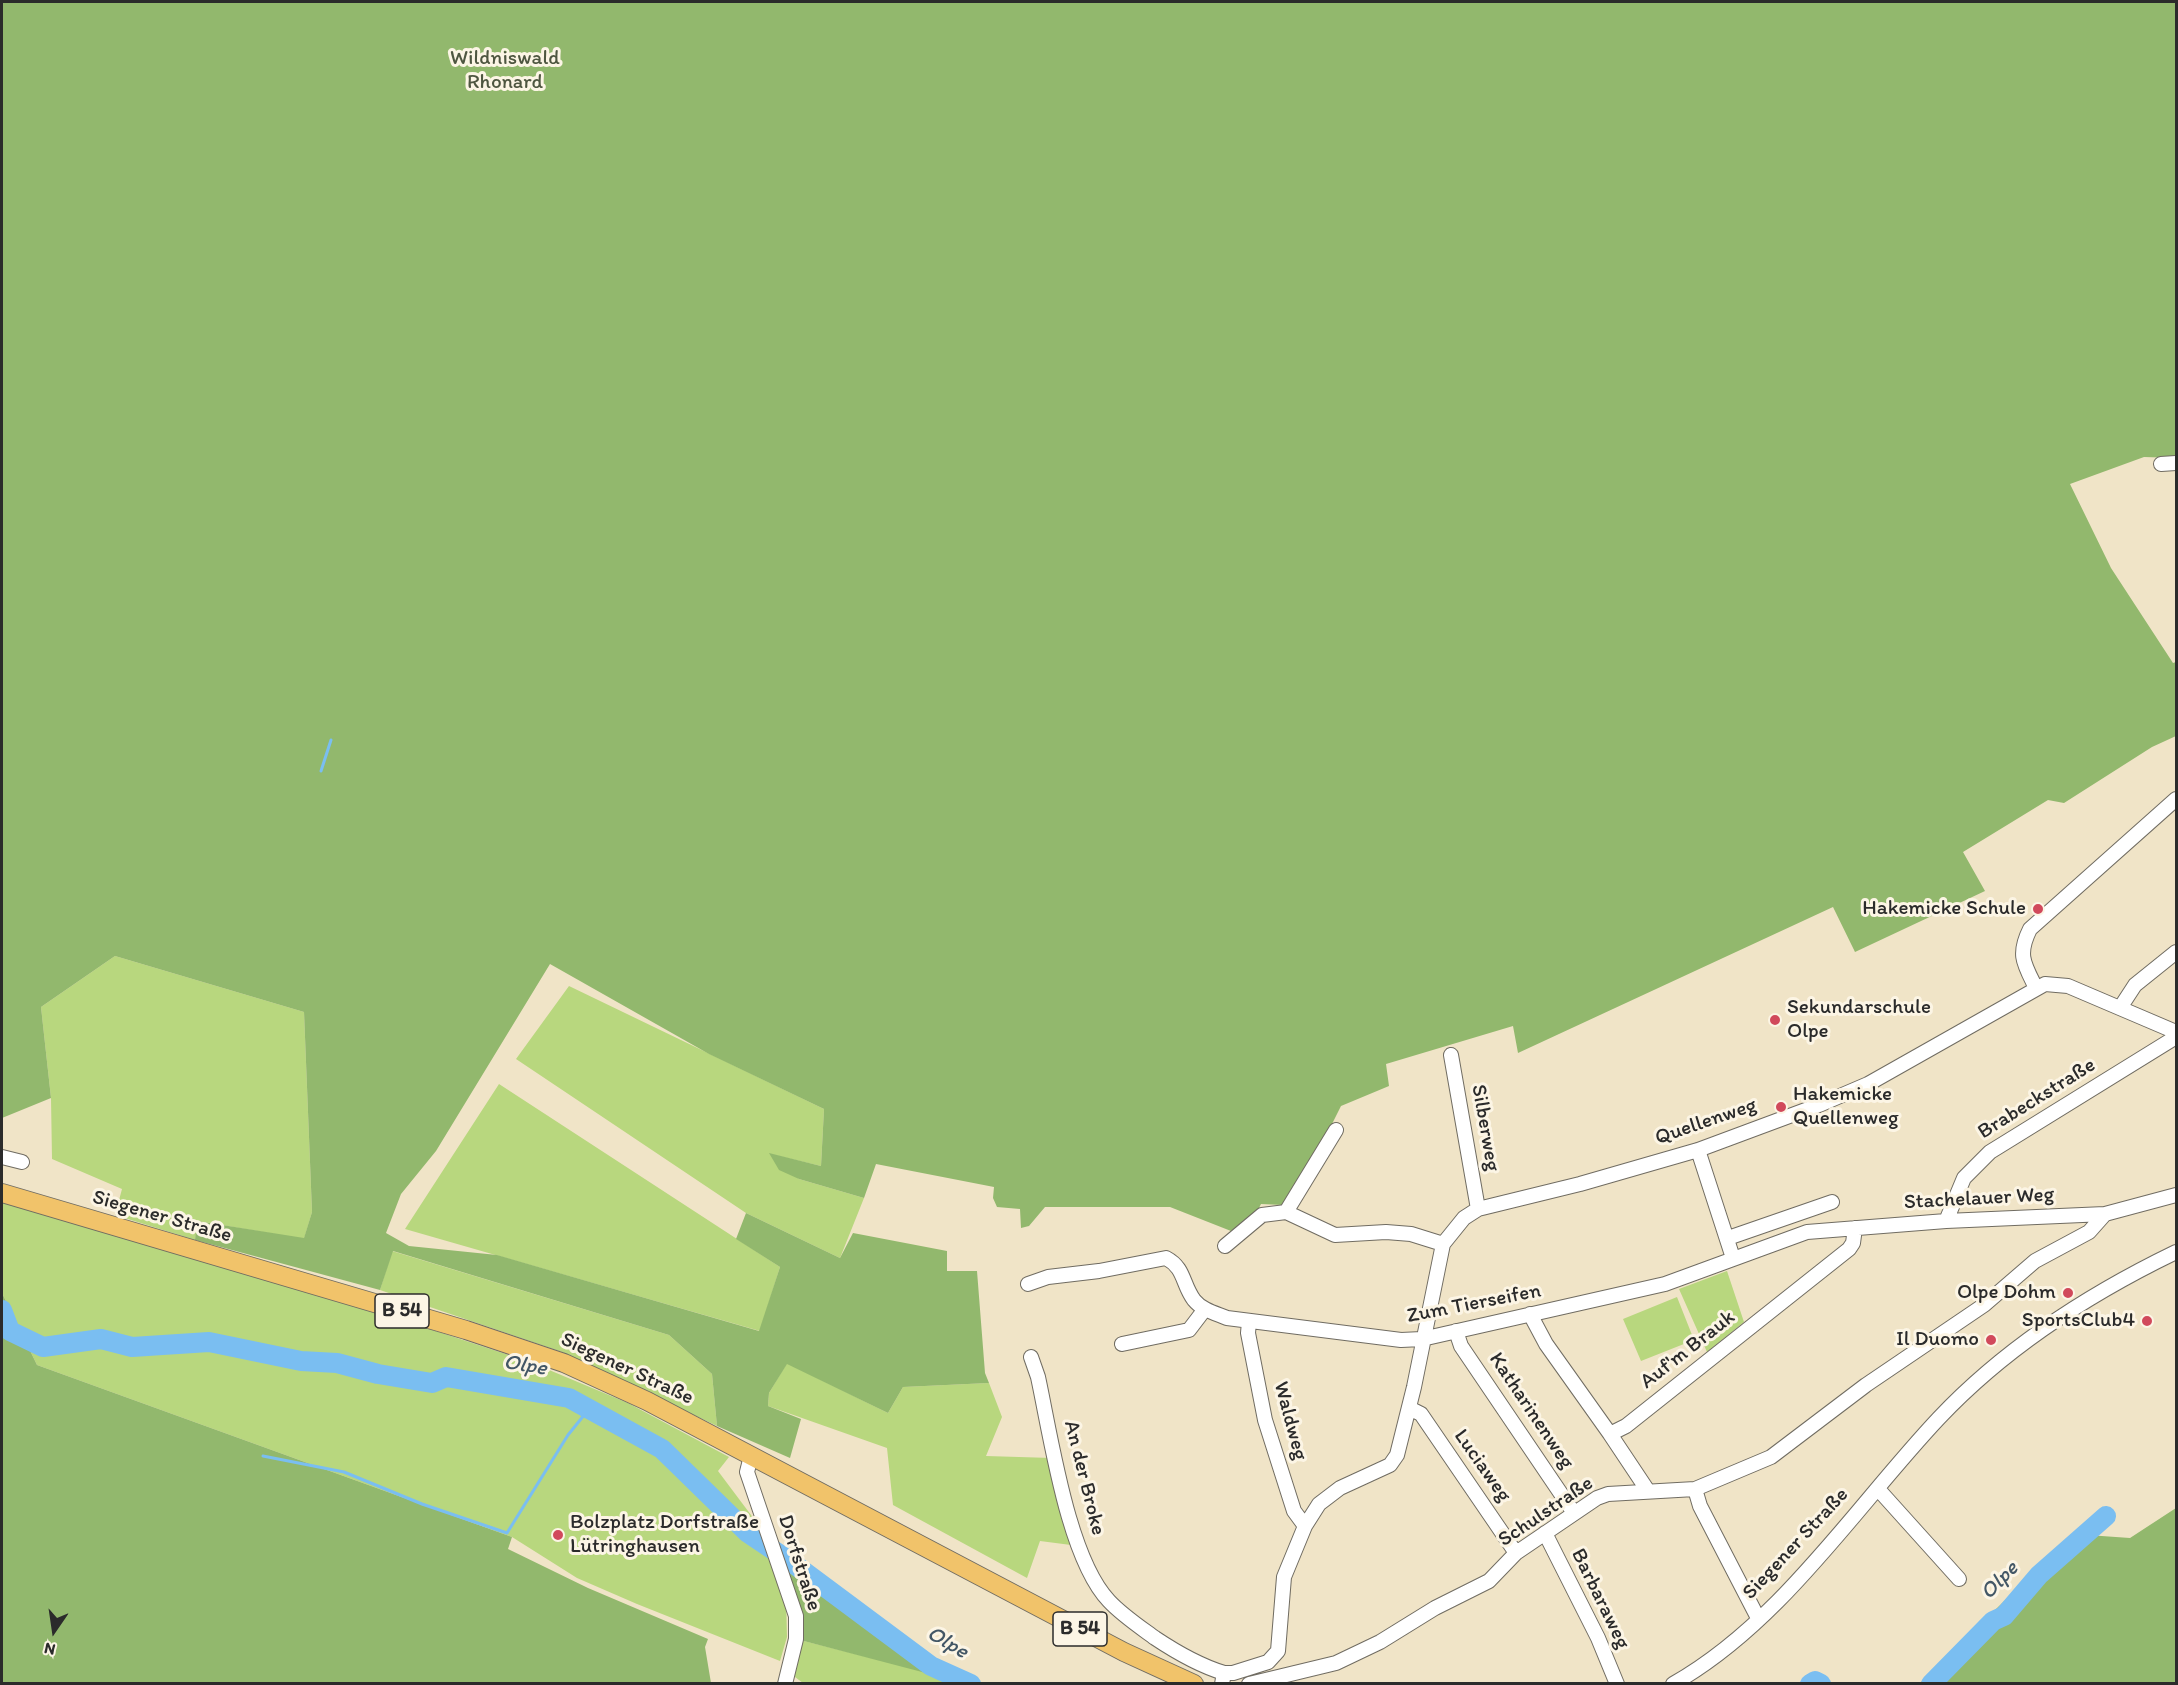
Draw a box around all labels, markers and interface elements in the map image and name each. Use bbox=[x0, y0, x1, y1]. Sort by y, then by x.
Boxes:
park label: Wildniswald Rhonard bbox=[450, 46, 560, 96]
place label: Hakemicke Schule bbox=[1862, 896, 2026, 922]
marker: Hakemicke Schule bbox=[2031, 902, 2045, 916]
place label: Sekundarschule Olpe bbox=[1787, 995, 1931, 1045]
marker: Sekundarschule Olpe bbox=[1768, 1013, 1782, 1027]
street label: Brabeckstraße bbox=[1974, 1053, 2100, 1145]
place label: Hakemicke Quellenweg bbox=[1793, 1082, 1899, 1132]
street label: Silberweg bbox=[1465, 1083, 1505, 1173]
street label: Quellenweg bbox=[1652, 1093, 1760, 1151]
marker: Hakemicke Quellenweg bbox=[1774, 1100, 1788, 1114]
street label: Stachelauer Weg bbox=[1903, 1182, 2055, 1216]
street label: Siegener Straße bbox=[89, 1185, 235, 1249]
street label: Zum Tierseifen bbox=[1405, 1279, 1543, 1329]
place label: Olpe Dohm bbox=[1957, 1280, 2056, 1306]
marker: Olpe Dohm bbox=[2061, 1286, 2075, 1300]
road number: B 54 bbox=[375, 1294, 429, 1328]
street label: Auf'm Brauk bbox=[1636, 1305, 1740, 1395]
place label: SportsClub4 bbox=[2022, 1308, 2135, 1334]
marker: SportsClub4 bbox=[2140, 1314, 2154, 1328]
street label: Siegener Straße bbox=[557, 1327, 697, 1411]
place label: Il Duomo bbox=[1896, 1327, 1979, 1353]
marker: Il Duomo bbox=[1984, 1333, 1998, 1347]
street label: Katharinenweg bbox=[1483, 1348, 1579, 1474]
water label: Olpe bbox=[501, 1350, 549, 1382]
street label: Waldweg bbox=[1267, 1379, 1313, 1463]
street label: An der Broke bbox=[1058, 1418, 1110, 1538]
street label: Luciaweg bbox=[1448, 1425, 1516, 1507]
street label: Schulstraße bbox=[1494, 1471, 1598, 1553]
street label: Siegener Straße bbox=[1738, 1483, 1854, 1605]
place label: Bolzplatz Dorfstraße Lütringhausen bbox=[570, 1510, 759, 1560]
street label: Dorfstraße bbox=[772, 1512, 826, 1614]
marker: Bolzplatz Dorfstraße Lütringhausen bbox=[551, 1528, 565, 1542]
street label: Barbaraweg bbox=[1565, 1545, 1635, 1653]
water label: Olpe bbox=[1975, 1556, 2025, 1606]
north arrow bbox=[24, 1601, 84, 1661]
road number: B 54 bbox=[1053, 1612, 1107, 1646]
water label: Olpe bbox=[922, 1621, 972, 1665]
text: N bbox=[42, 1639, 57, 1659]

